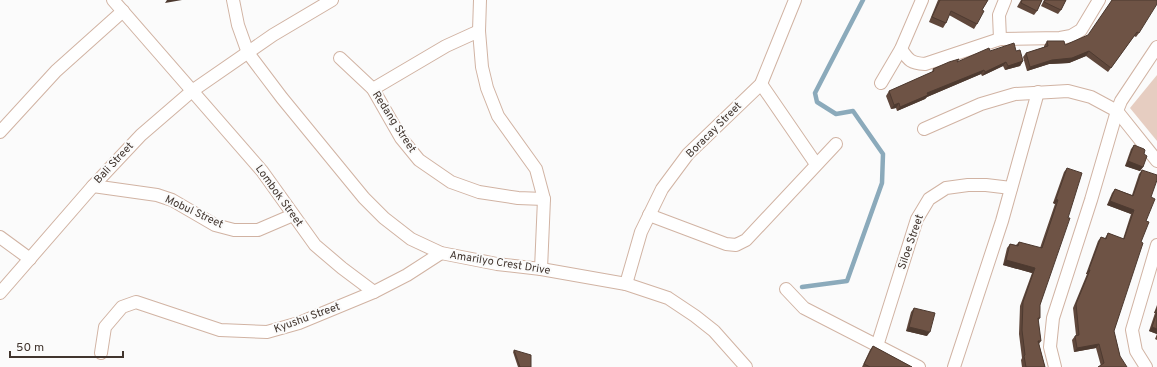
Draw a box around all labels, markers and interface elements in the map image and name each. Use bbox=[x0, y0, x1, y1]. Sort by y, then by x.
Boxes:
street label: Redang Street bbox=[369, 89, 419, 155]
street label: Boracay Street bbox=[683, 99, 745, 161]
street label: Bali Street bbox=[91, 139, 137, 187]
street label: Lombok Street bbox=[252, 162, 306, 230]
street label: Mobul Street bbox=[162, 192, 226, 232]
street label: Siloe Street bbox=[895, 213, 927, 271]
street label: Amarilyo Crest Drive bbox=[449, 248, 552, 278]
street label: Kyushu Street bbox=[272, 300, 342, 336]
scale bar bbox=[10, 333, 123, 359]
text: 50 m bbox=[16, 340, 44, 356]

